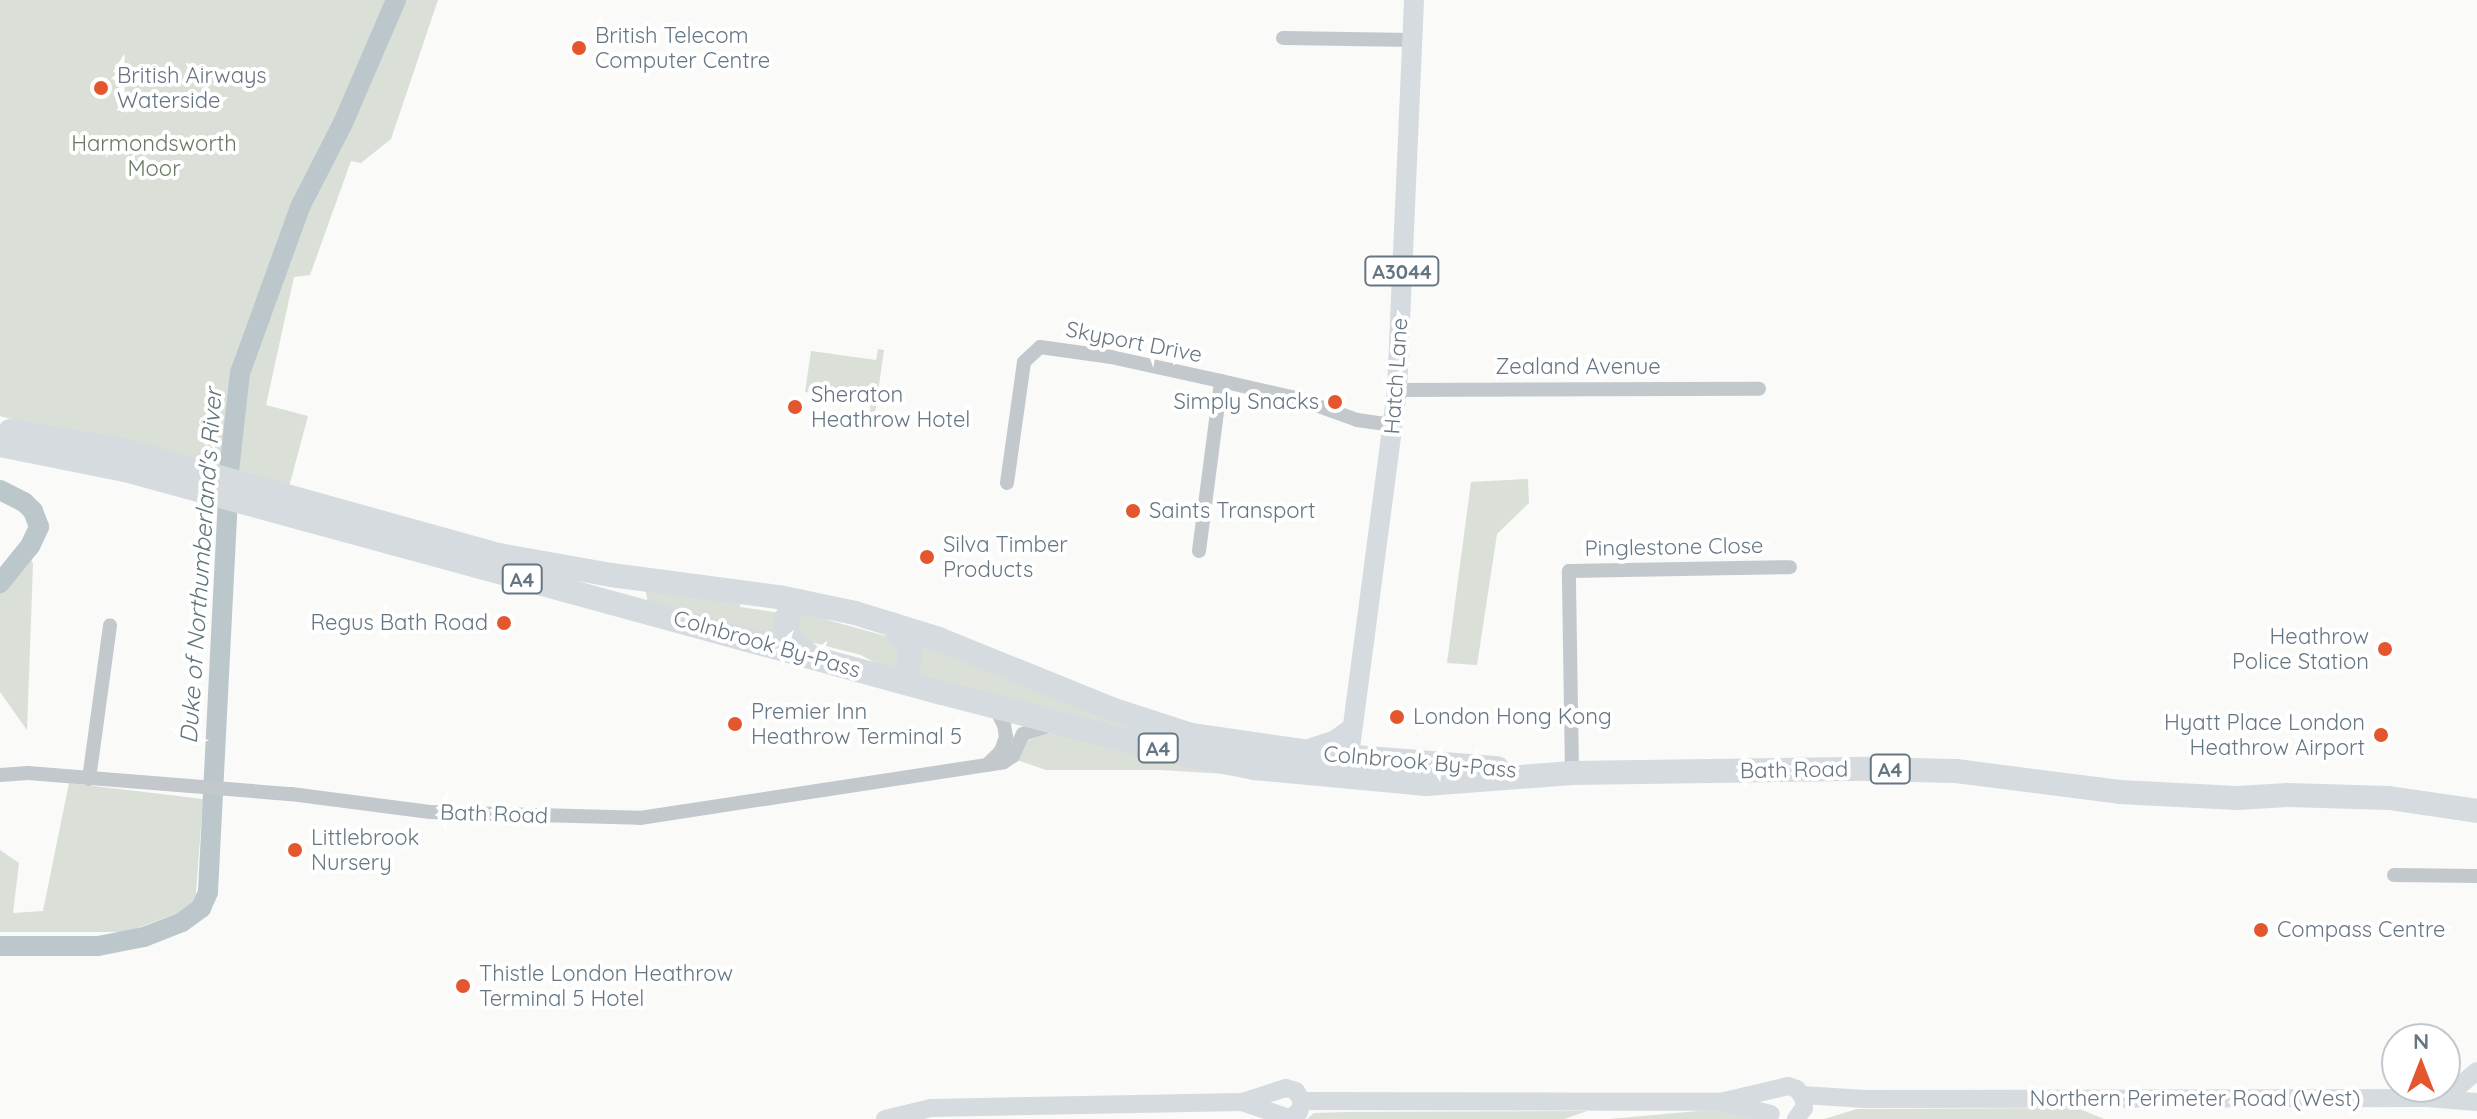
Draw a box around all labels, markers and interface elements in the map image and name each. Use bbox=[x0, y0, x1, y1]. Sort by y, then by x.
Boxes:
place label: British Telecom Computer Centre bbox=[595, 22, 770, 74]
marker: British Telecom Computer Centre bbox=[570, 39, 588, 57]
place label: British Airways Waterside bbox=[117, 62, 267, 114]
marker: British Airways Waterside bbox=[92, 79, 110, 97]
park label: Harmondsworth Moor bbox=[71, 130, 237, 182]
road number: A3044 bbox=[1364, 255, 1440, 287]
street label: Skyport Drive bbox=[1064, 316, 1204, 368]
street label: Hatch Lane bbox=[1379, 317, 1413, 435]
street label: Zealand Avenue bbox=[1495, 354, 1661, 380]
place label: Sheraton Heathrow Hotel bbox=[811, 381, 970, 432]
water label: Duke of Northumberland's River bbox=[174, 387, 228, 745]
place label: Simply Snacks bbox=[1174, 389, 1319, 415]
marker: Simply Snacks bbox=[1326, 393, 1344, 411]
marker: Sheraton Heathrow Hotel bbox=[786, 398, 804, 416]
place label: Saints Transport bbox=[1149, 498, 1315, 524]
marker: Saints Transport bbox=[1124, 502, 1142, 520]
place label: Silva Timber Products bbox=[943, 531, 1068, 582]
street label: Pinglestone Close bbox=[1584, 532, 1764, 562]
marker: Silva Timber Products bbox=[918, 548, 936, 566]
road number: A4 bbox=[500, 563, 544, 595]
street label: Colnbrook By-Pass bbox=[670, 605, 864, 683]
place label: Regus Bath Road bbox=[310, 610, 488, 636]
marker: Regus Bath Road bbox=[495, 614, 513, 632]
place label: Heathrow Police Station bbox=[2232, 623, 2369, 674]
marker: Heathrow Police Station bbox=[2376, 640, 2394, 658]
place label: Premier Inn Heathrow Terminal 5 bbox=[751, 698, 962, 750]
place label: London Hong Kong bbox=[1413, 704, 1612, 730]
marker: London Hong Kong bbox=[1388, 708, 1406, 726]
place label: Hyatt Place London Heathrow Airport bbox=[2164, 709, 2365, 760]
marker: Premier Inn Heathrow Terminal 5 bbox=[726, 715, 744, 733]
marker: Hyatt Place London Heathrow Airport bbox=[2372, 726, 2390, 744]
road number: A4 bbox=[1136, 732, 1180, 764]
street label: Colnbrook By-Pass bbox=[1322, 740, 1518, 784]
road number: A4 bbox=[1868, 753, 1912, 785]
street label: Bath Road bbox=[1740, 756, 1848, 784]
street label: Bath Road bbox=[439, 799, 549, 829]
place label: Littlebrook Nursery bbox=[311, 824, 419, 876]
marker: Littlebrook Nursery bbox=[286, 841, 304, 859]
place label: Compass Centre bbox=[2277, 917, 2445, 943]
marker: Compass Centre bbox=[2252, 921, 2270, 939]
place label: Thistle London Heathrow Terminal 5 Hotel bbox=[479, 960, 733, 1012]
marker: Thistle London Heathrow Terminal 5 Hotel bbox=[454, 977, 472, 995]
north arrow bbox=[2381, 1023, 2461, 1103]
text: N bbox=[2413, 1027, 2429, 1055]
street label: Northern Perimeter Road (West) bbox=[2030, 1086, 2360, 1112]

